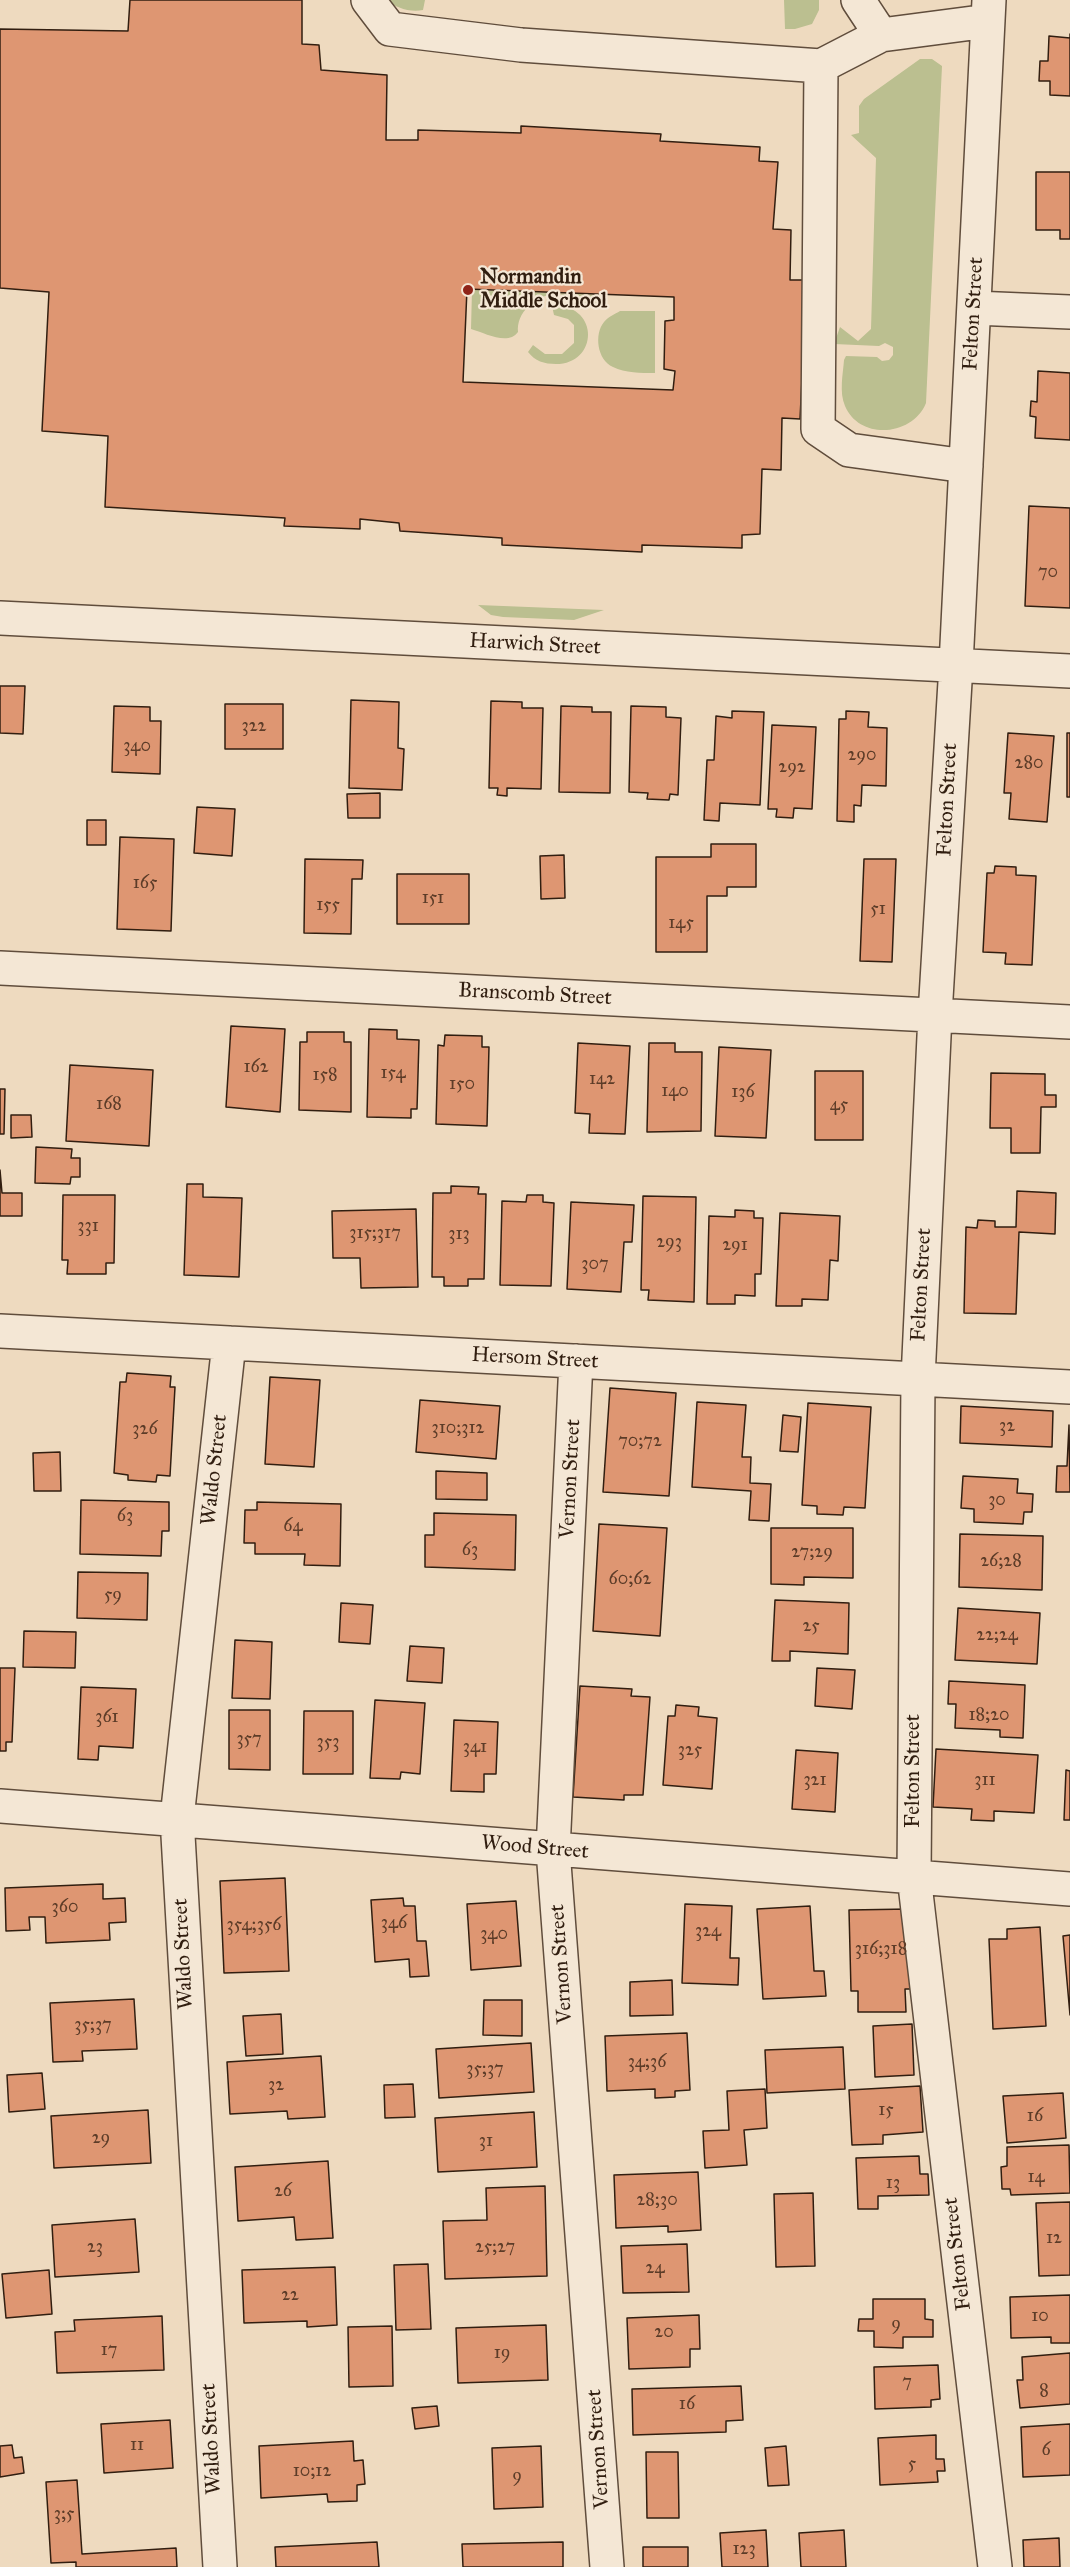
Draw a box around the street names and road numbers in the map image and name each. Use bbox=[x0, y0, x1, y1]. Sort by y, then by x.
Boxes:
street label: Felton Street bbox=[958, 257, 990, 371]
street label: Harwich Street bbox=[469, 629, 601, 661]
street label: Felton Street bbox=[932, 743, 964, 857]
street label: Branscomb Street bbox=[458, 978, 612, 1012]
street label: Felton Street bbox=[906, 1228, 938, 1342]
street label: Hersom Street bbox=[471, 1343, 599, 1375]
street label: Waldo Street bbox=[197, 1413, 233, 1527]
street label: Vernon Street bbox=[555, 1418, 587, 1540]
street label: Felton Street bbox=[901, 1714, 927, 1828]
street label: Wood Street bbox=[480, 1831, 590, 1865]
street label: Waldo Street bbox=[169, 1898, 199, 2010]
street label: Vernon Street bbox=[545, 1903, 579, 2025]
street label: Felton Street bbox=[939, 2196, 977, 2312]
street label: Waldo Street bbox=[197, 2383, 227, 2495]
street label: Vernon Street bbox=[582, 2388, 616, 2510]

